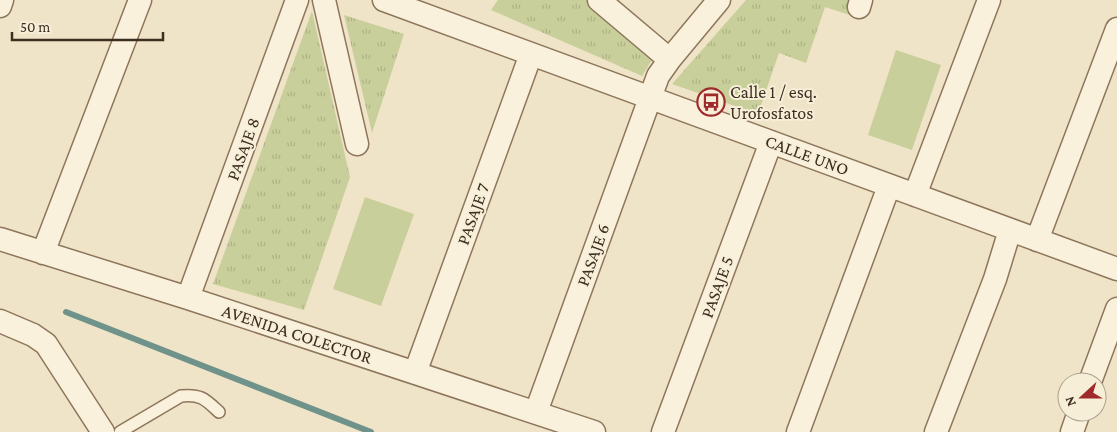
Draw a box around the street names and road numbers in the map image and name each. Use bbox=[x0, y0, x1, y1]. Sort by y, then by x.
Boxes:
street label: PASAJE 8 bbox=[222, 115, 264, 183]
street label: CALLE UNO bbox=[763, 131, 851, 179]
street label: PASAJE 7 bbox=[453, 180, 493, 248]
street label: PASAJE 6 bbox=[572, 221, 614, 289]
street label: PASAJE 5 bbox=[697, 253, 737, 321]
street label: AVENIDA COLECTOR bbox=[220, 300, 375, 368]

